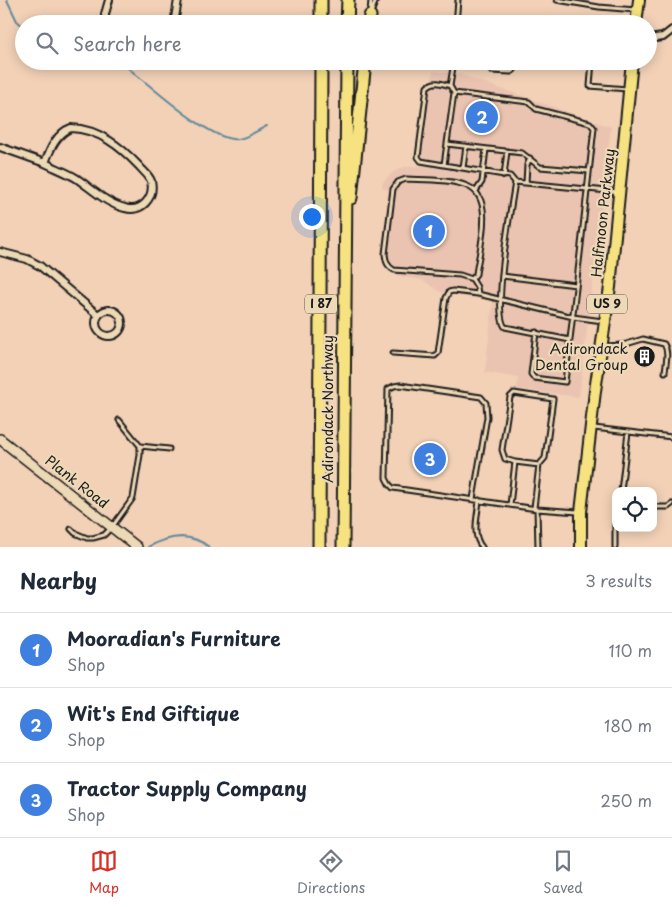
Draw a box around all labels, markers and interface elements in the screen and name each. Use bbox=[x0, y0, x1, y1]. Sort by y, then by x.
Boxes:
search box bbox=[15, 15, 657, 70]
icon: search bbox=[33, 29, 61, 57]
text: Search here bbox=[73, 29, 182, 57]
pin: 2 bbox=[466, 98, 498, 136]
street label: Halfmoon Parkway bbox=[585, 148, 620, 278]
your location bbox=[299, 204, 325, 230]
pin: 1 bbox=[413, 212, 445, 250]
road number: I 87 bbox=[305, 294, 337, 314]
road number: US 9 bbox=[587, 294, 627, 314]
street label: Adirondack Northway bbox=[317, 335, 338, 483]
place label: Adirondack Dental Group bbox=[535, 338, 628, 375]
building icon: Adirondack Dental Group bbox=[632, 345, 656, 369]
pin: 3 bbox=[414, 440, 446, 478]
street label: Plank Road bbox=[41, 450, 114, 513]
map controls bbox=[612, 487, 657, 532]
button: locate bbox=[612, 487, 657, 532]
text: Nearby bbox=[20, 564, 97, 596]
text: 3 results bbox=[585, 568, 652, 592]
text: Mooradian's Furniture bbox=[67, 624, 281, 652]
text: 1 bbox=[32, 638, 40, 662]
text: 110 m bbox=[609, 638, 652, 662]
text: Shop bbox=[67, 652, 105, 676]
text: Wit's End Giftique bbox=[67, 699, 240, 727]
text: 2 bbox=[30, 713, 42, 737]
text: 180 m bbox=[604, 713, 652, 737]
text: Shop bbox=[67, 727, 105, 751]
text: Tractor Supply Company bbox=[67, 774, 307, 802]
text: 3 bbox=[31, 788, 41, 812]
text: 250 m bbox=[601, 788, 652, 812]
text: Shop bbox=[67, 802, 105, 826]
tab: Map bbox=[89, 847, 119, 898]
tab: Directions bbox=[297, 847, 365, 898]
tab: Saved bbox=[543, 847, 583, 898]

